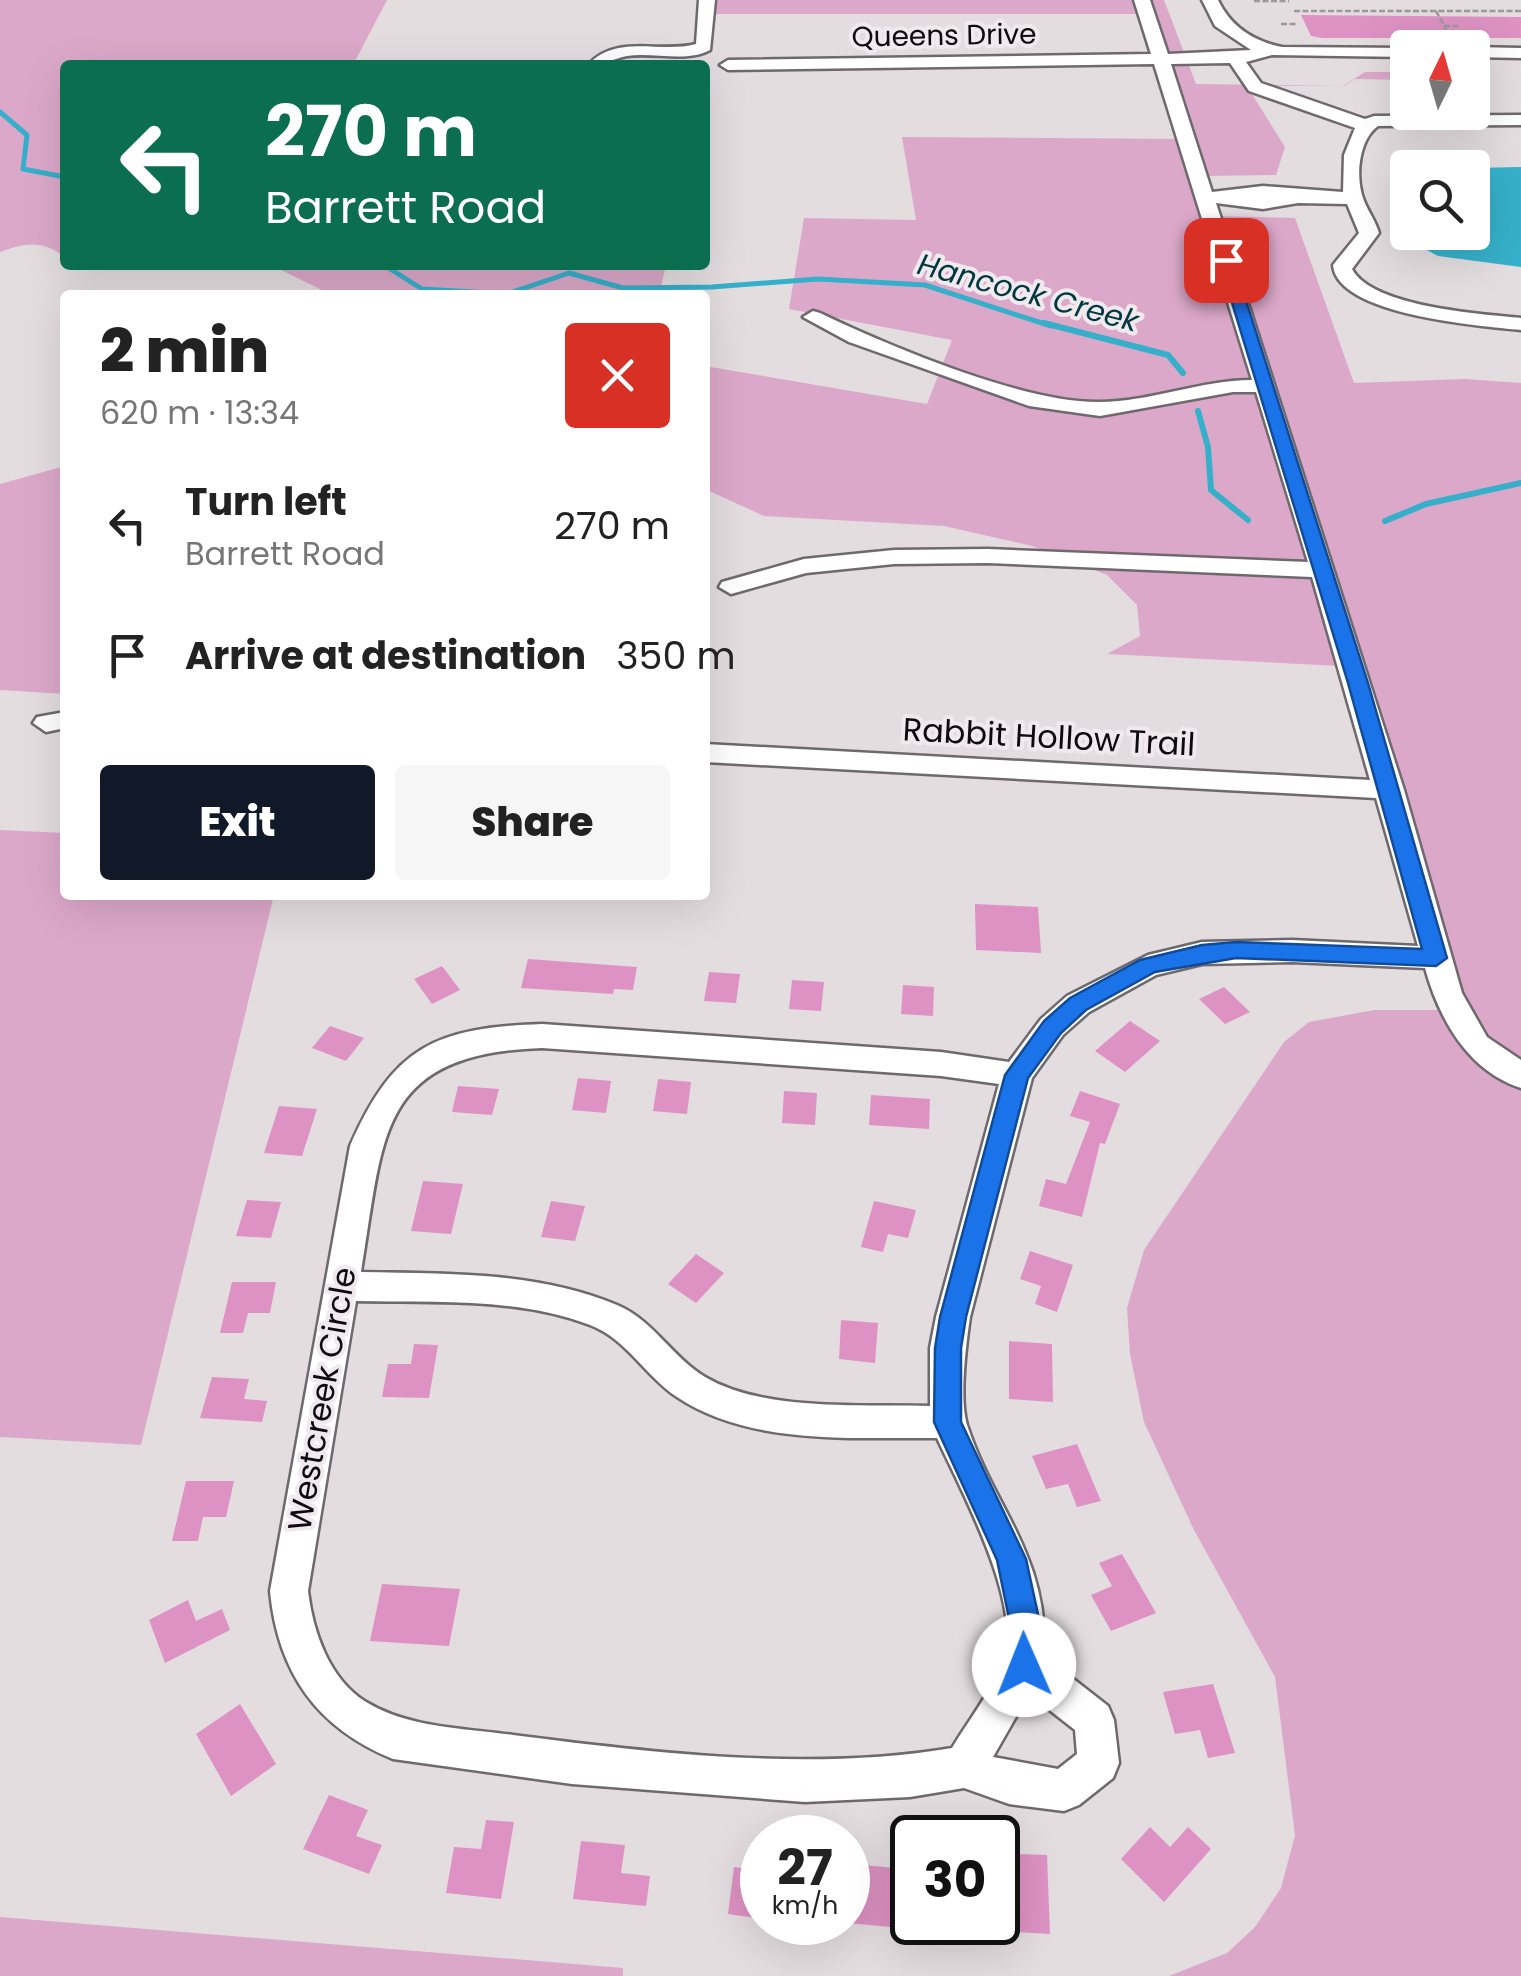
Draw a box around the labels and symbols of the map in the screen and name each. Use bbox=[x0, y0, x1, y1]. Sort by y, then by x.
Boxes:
street label: Queens Drive bbox=[851, 14, 1037, 57]
north arrow bbox=[1390, 30, 1490, 130]
pin bbox=[1184, 218, 1269, 303]
water label: Hancock Creek bbox=[913, 242, 1145, 343]
street label: Rabbit Hollow Trail bbox=[902, 706, 1196, 767]
street label: Westcreek Circle bbox=[276, 1263, 367, 1534]
position arrow bbox=[972, 1613, 1076, 1717]
speed limit sign: 30 bbox=[890, 1815, 1020, 1945]

